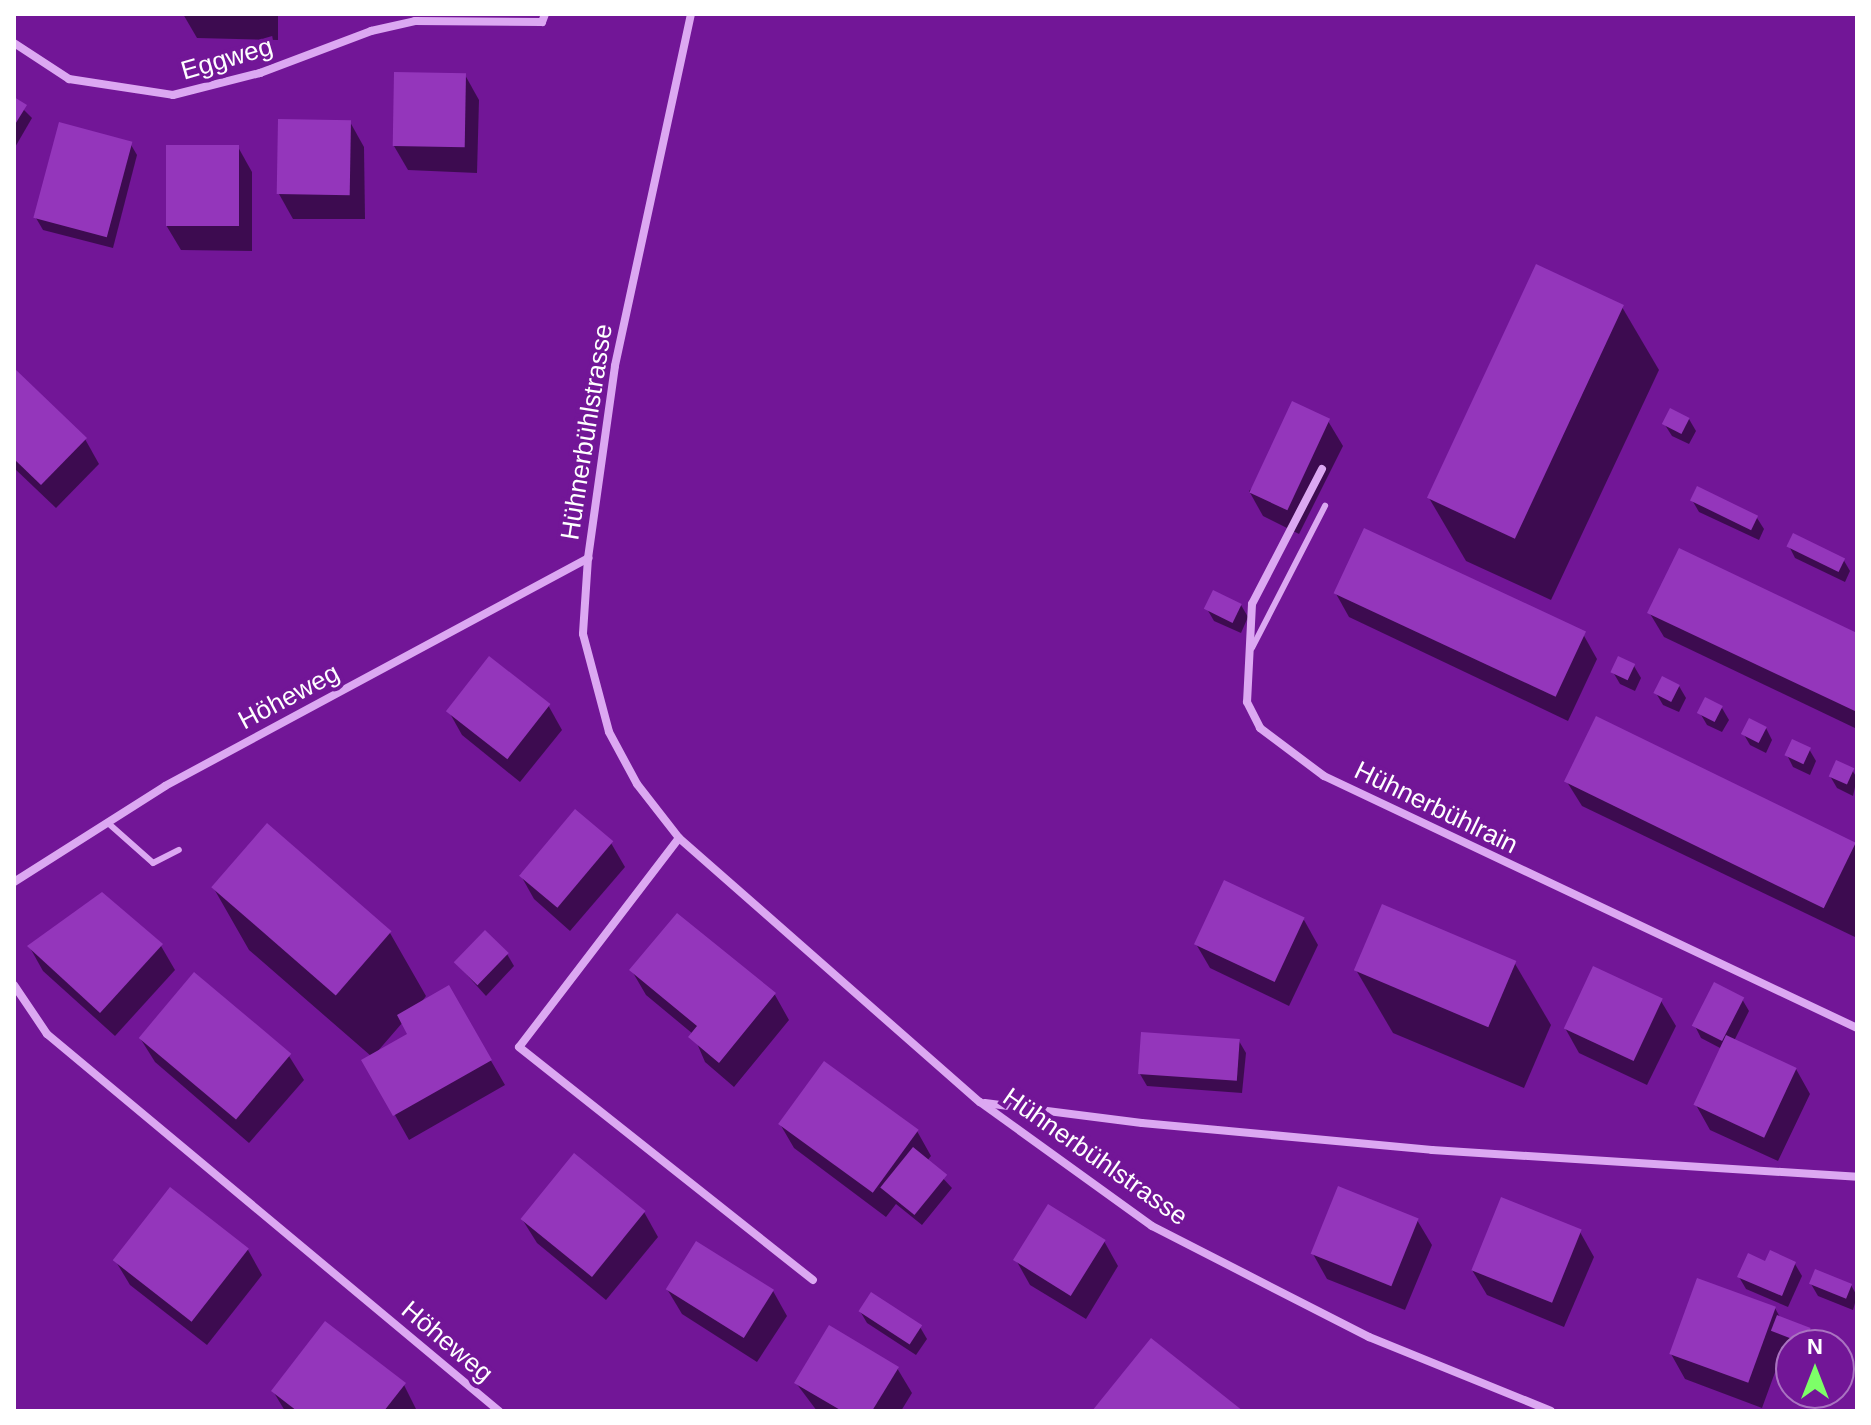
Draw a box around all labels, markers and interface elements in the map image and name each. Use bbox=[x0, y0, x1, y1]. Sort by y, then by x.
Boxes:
street label: Eggweg bbox=[178, 31, 276, 87]
street label: Hühnerbühlstrasse bbox=[555, 322, 619, 542]
street label: Höheweg bbox=[233, 657, 345, 737]
street label: Hühnerbühlrain bbox=[1349, 755, 1523, 861]
street label: Hühnerbühlstrasse bbox=[997, 1082, 1193, 1232]
street label: Höheweg bbox=[395, 1295, 499, 1389]
north arrow bbox=[1775, 1329, 1855, 1409]
text: N bbox=[1807, 1334, 1823, 1359]

